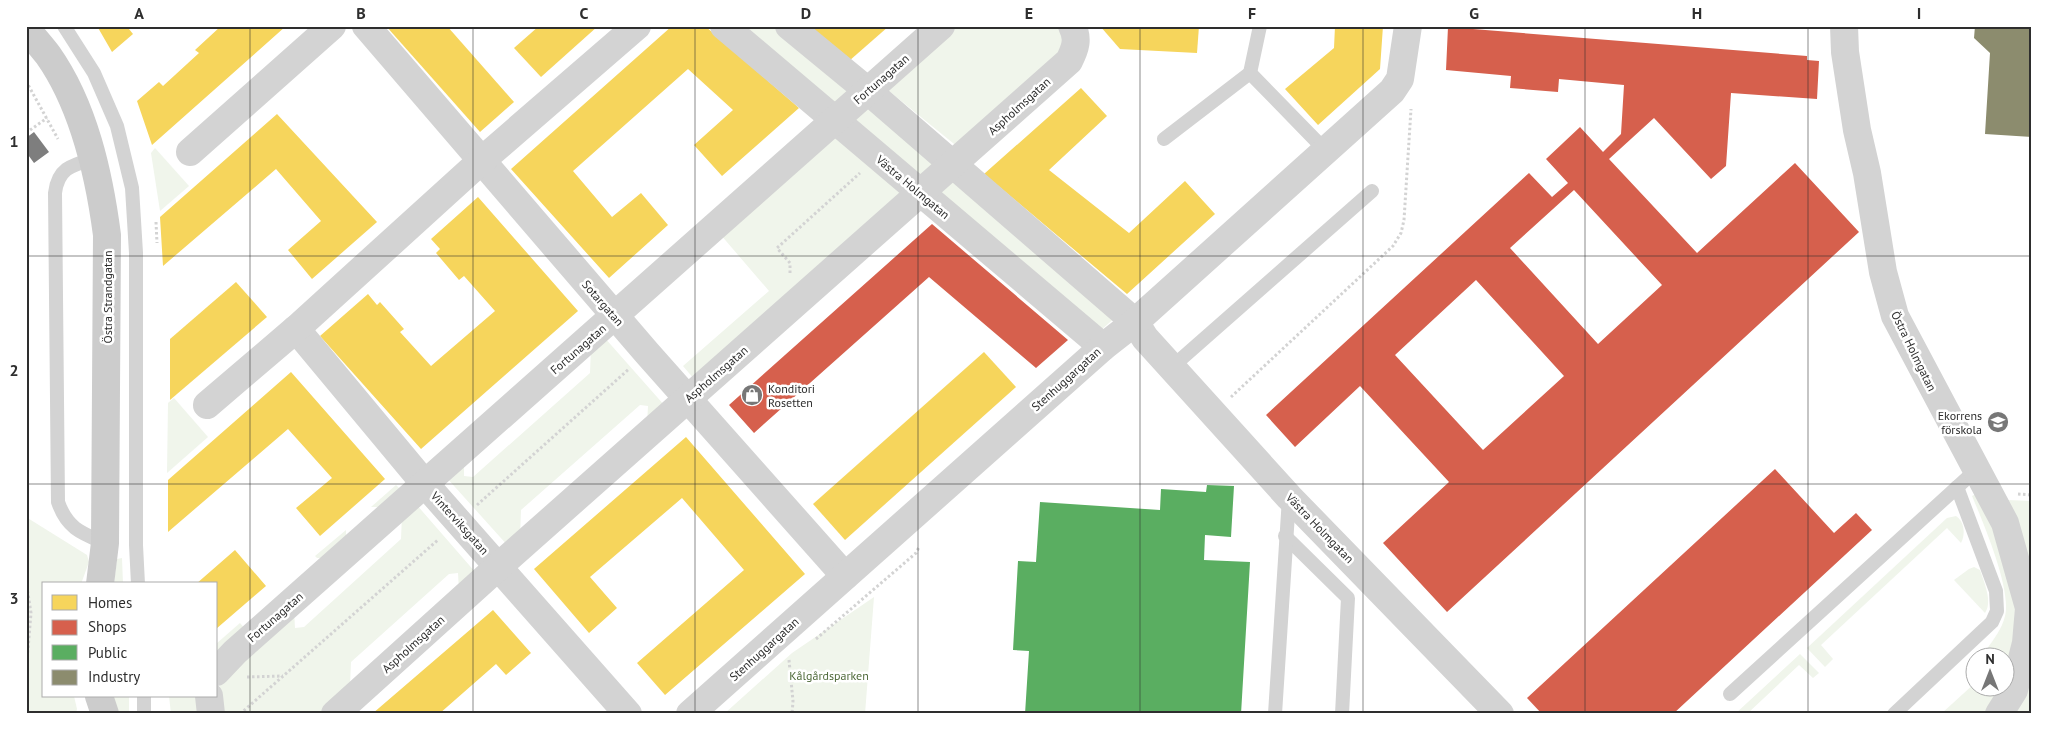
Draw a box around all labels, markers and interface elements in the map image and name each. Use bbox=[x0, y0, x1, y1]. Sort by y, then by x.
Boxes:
text: A bbox=[134, 3, 144, 23]
text: B bbox=[356, 3, 366, 23]
text: C bbox=[580, 3, 589, 23]
text: D bbox=[801, 3, 811, 23]
text: E bbox=[1025, 3, 1033, 23]
text: F bbox=[1248, 3, 1256, 23]
text: G bbox=[1469, 3, 1479, 23]
text: H bbox=[1692, 3, 1702, 23]
text: I bbox=[1917, 3, 1921, 23]
street label: Fortunagatan bbox=[850, 51, 912, 107]
street label: Aspholmsgatan bbox=[985, 74, 1053, 138]
text: 1 bbox=[9, 131, 19, 151]
street label: Västra Holmgatan bbox=[872, 151, 953, 222]
street label: Östra Strandgatan bbox=[100, 250, 115, 344]
street label: Sotargatan bbox=[579, 277, 627, 329]
street label: Östra Holmgatan bbox=[1888, 308, 1940, 394]
street label: Fortunagatan bbox=[547, 321, 609, 377]
street label: Aspholmsgatan bbox=[681, 342, 751, 406]
street label: Stenhuggargatan bbox=[1028, 344, 1104, 414]
text: 2 bbox=[9, 360, 19, 380]
place label: Konditori Rosetten bbox=[768, 381, 815, 410]
shop icon: Konditori Rosetten bbox=[740, 383, 764, 407]
place label: Ekorrens förskola bbox=[1938, 408, 1982, 437]
school or university icon: Ekorrens förskola bbox=[1986, 410, 2010, 434]
street label: Vinterviksgatan bbox=[427, 488, 492, 558]
street label: Västra Holmgatan bbox=[1282, 489, 1357, 566]
legend bbox=[42, 582, 218, 698]
text: 3 bbox=[9, 588, 19, 608]
street label: Fortunagatan bbox=[244, 589, 306, 645]
text: Homes bbox=[88, 593, 132, 612]
street label: Aspholmsgatan bbox=[379, 612, 447, 676]
street label: Stenhuggargatan bbox=[726, 614, 802, 684]
text: Shops bbox=[88, 617, 127, 636]
text: Public bbox=[88, 643, 127, 662]
north arrow bbox=[1966, 648, 2016, 698]
text: N bbox=[1985, 650, 1995, 668]
text: Industry bbox=[88, 667, 140, 686]
park label: Kålgårdsparken bbox=[789, 668, 869, 683]

